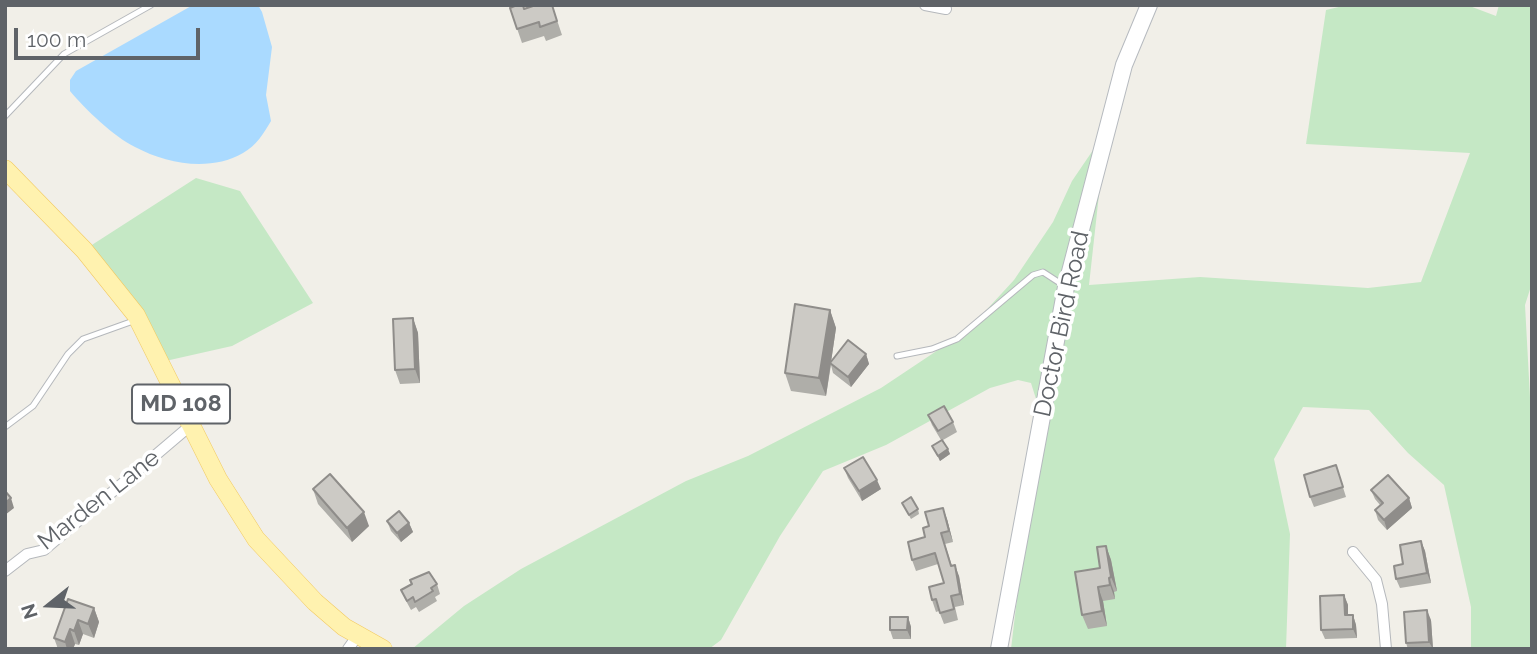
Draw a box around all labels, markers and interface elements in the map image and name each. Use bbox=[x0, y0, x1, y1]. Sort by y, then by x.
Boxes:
scale bar bbox=[18, 14, 203, 58]
text: 100 m bbox=[27, 27, 86, 52]
street label: Doctor Bird Road bbox=[1028, 228, 1096, 420]
road number: MD 108 bbox=[132, 384, 230, 424]
street label: Marden Lane bbox=[32, 444, 166, 556]
north arrow bbox=[14, 570, 84, 640]
text: N bbox=[16, 601, 42, 622]

